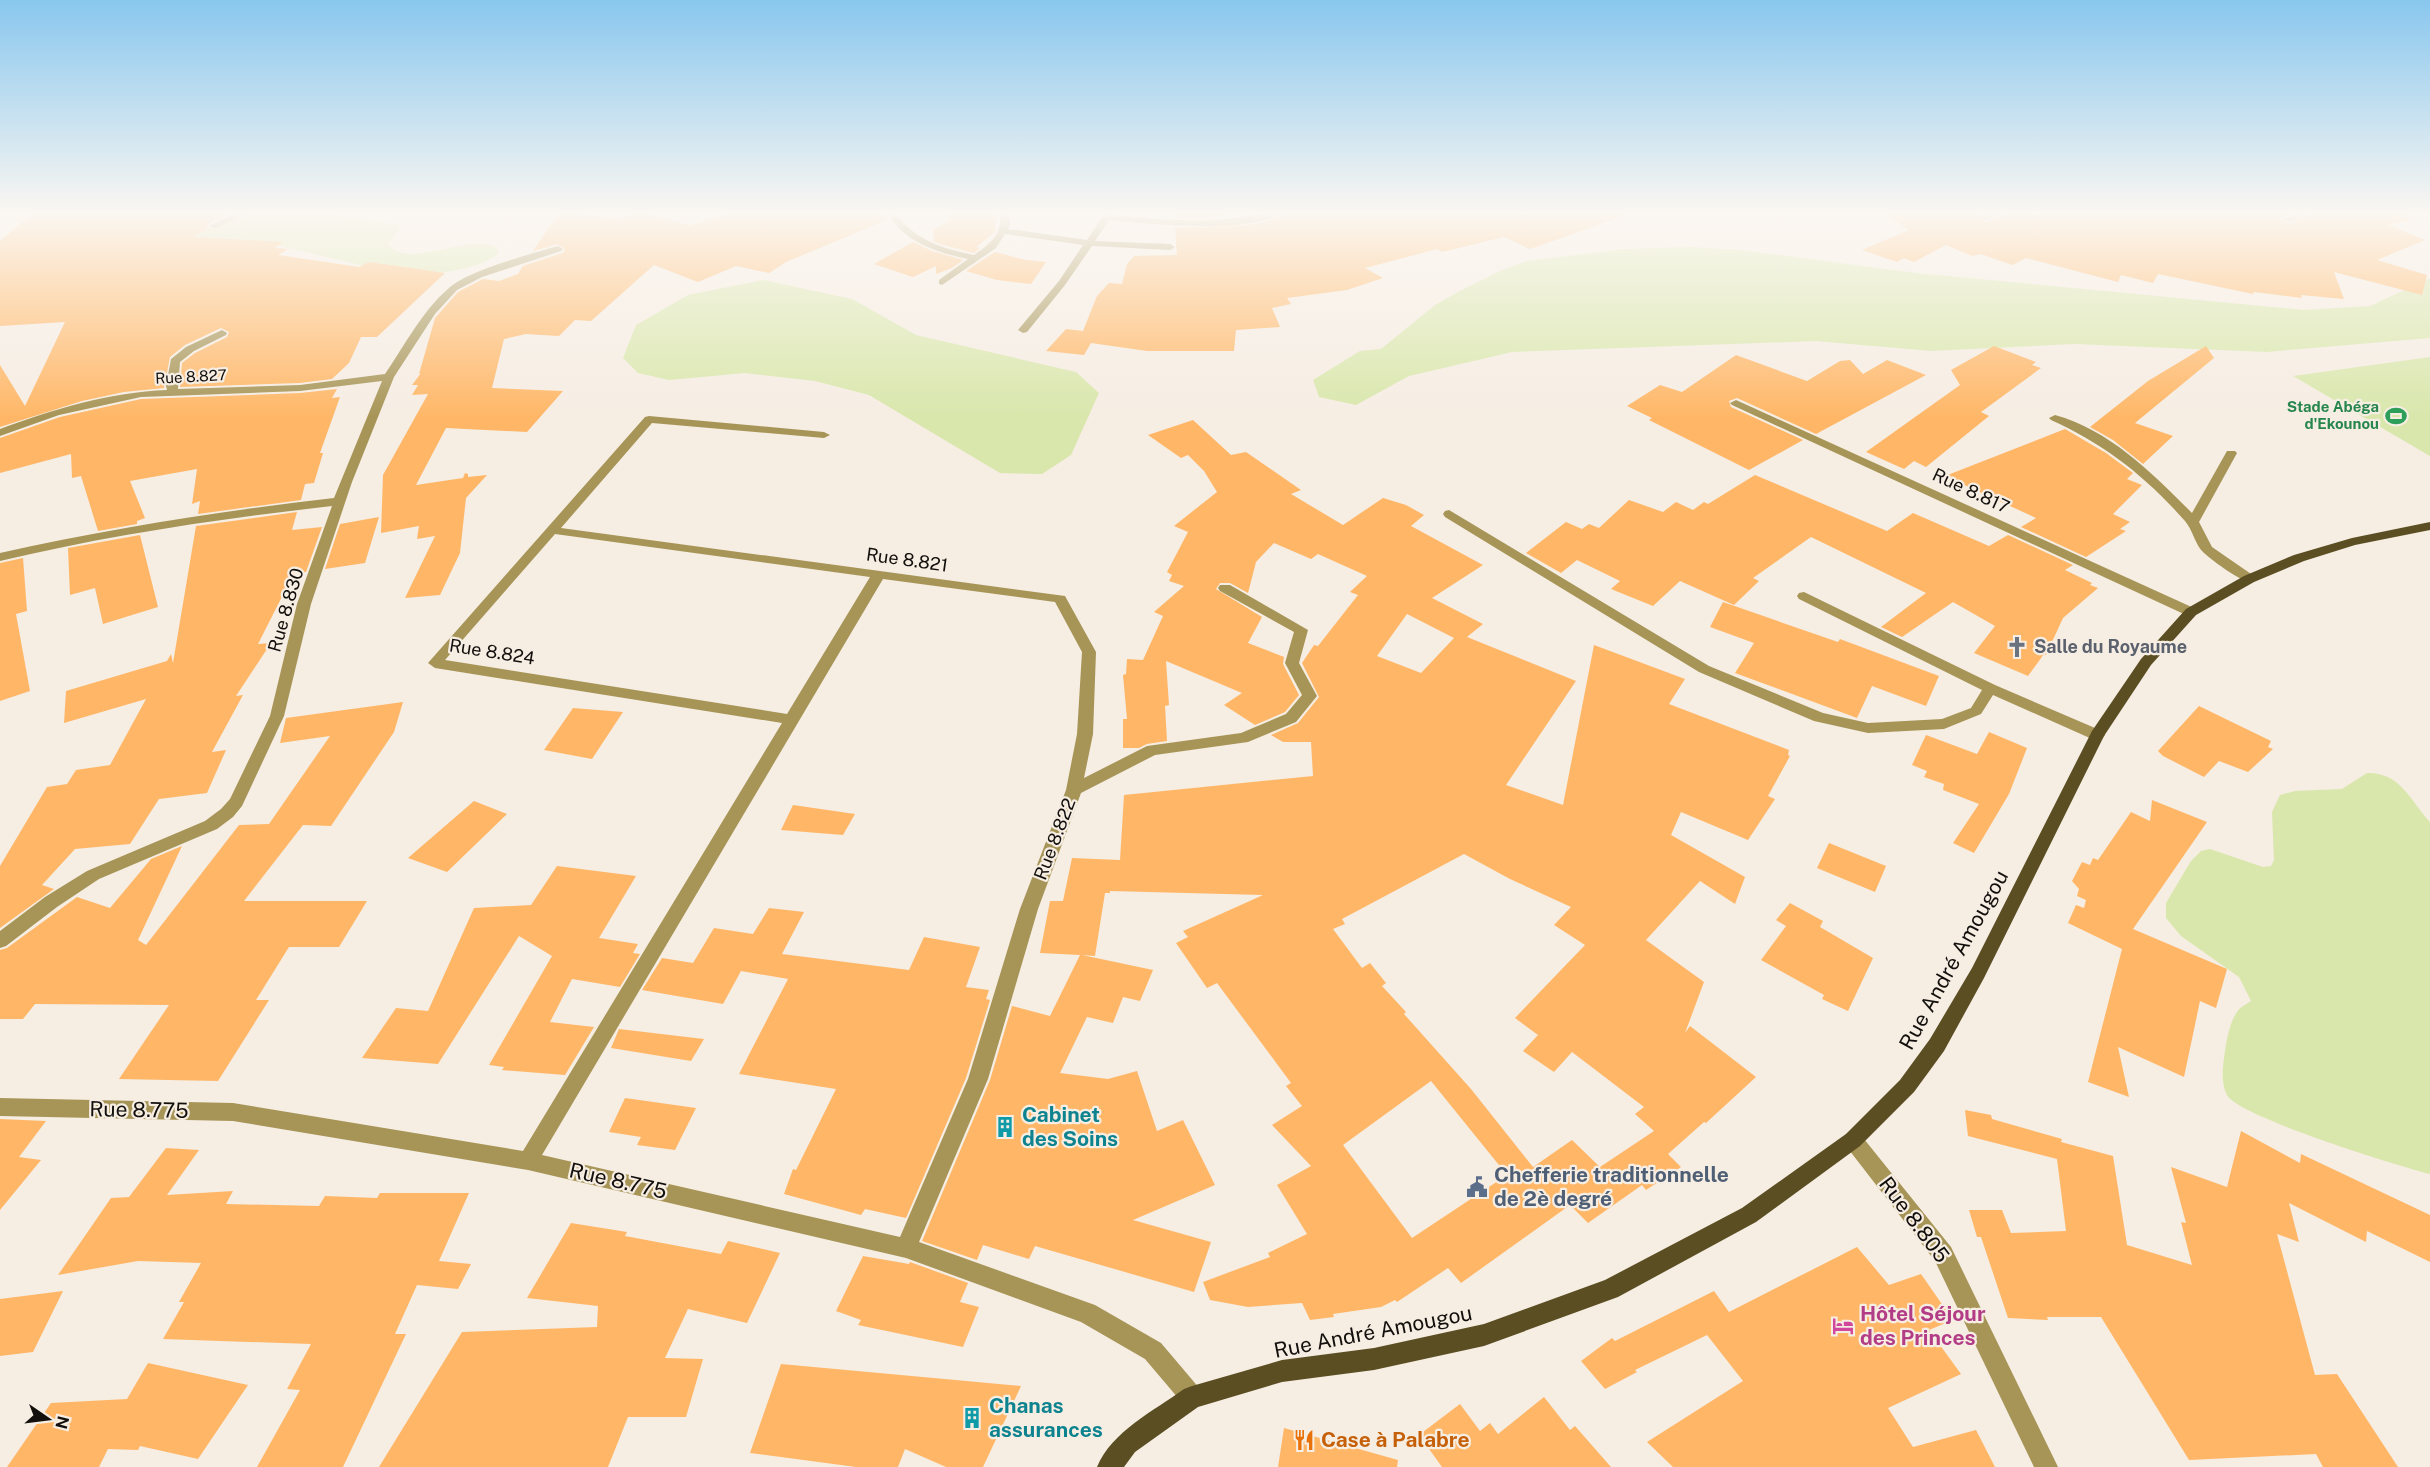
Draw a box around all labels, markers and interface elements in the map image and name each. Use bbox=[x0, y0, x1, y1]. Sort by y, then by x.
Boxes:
street label: Rue 8.827 bbox=[155, 366, 227, 387]
place label: Stade Abéga d'Ekounou bbox=[2287, 398, 2379, 432]
sports icon: Stade Abéga d'Ekounou bbox=[2384, 404, 2408, 428]
street label: Rue 8.817 bbox=[1929, 464, 2013, 517]
street label: Rue 8.821 bbox=[865, 543, 949, 576]
street label: Rue 8.830 bbox=[264, 565, 308, 654]
street label: Rue 8.824 bbox=[448, 634, 536, 669]
church icon: Salle du Royaume bbox=[2005, 635, 2029, 659]
place label: Salle du Royaume bbox=[2034, 636, 2187, 657]
street label: Rue 8.822 bbox=[1029, 795, 1080, 883]
street label: Rue André Amougou bbox=[1894, 866, 2013, 1054]
street label: Rue 8.775 bbox=[89, 1096, 189, 1123]
place label: Cabinet des Soins bbox=[1022, 1102, 1118, 1151]
building icon: Cabinet des Soins bbox=[993, 1115, 1017, 1139]
street label: Rue 8.775 bbox=[567, 1157, 669, 1204]
place label: Chefferie traditionnelle de 2è degré bbox=[1494, 1162, 1729, 1211]
street label: Rue 8.805 bbox=[1874, 1172, 1955, 1268]
public building icon: Chefferie traditionnelle de 2è degré bbox=[1465, 1175, 1489, 1199]
street label: Rue André Amougou bbox=[1272, 1300, 1474, 1363]
place label: Hôtel Séjour des Princes bbox=[1860, 1301, 1986, 1350]
hotel icon: Hôtel Séjour des Princes bbox=[1831, 1314, 1855, 1338]
north arrow bbox=[18, 1389, 78, 1449]
place label: Chanas assurances bbox=[989, 1393, 1103, 1442]
building icon: Chanas assurances bbox=[960, 1406, 984, 1430]
text: N bbox=[51, 1414, 73, 1431]
place label: Case à Palabre bbox=[1321, 1427, 1470, 1452]
restaurant icon: Case à Palabre bbox=[1292, 1428, 1316, 1452]

